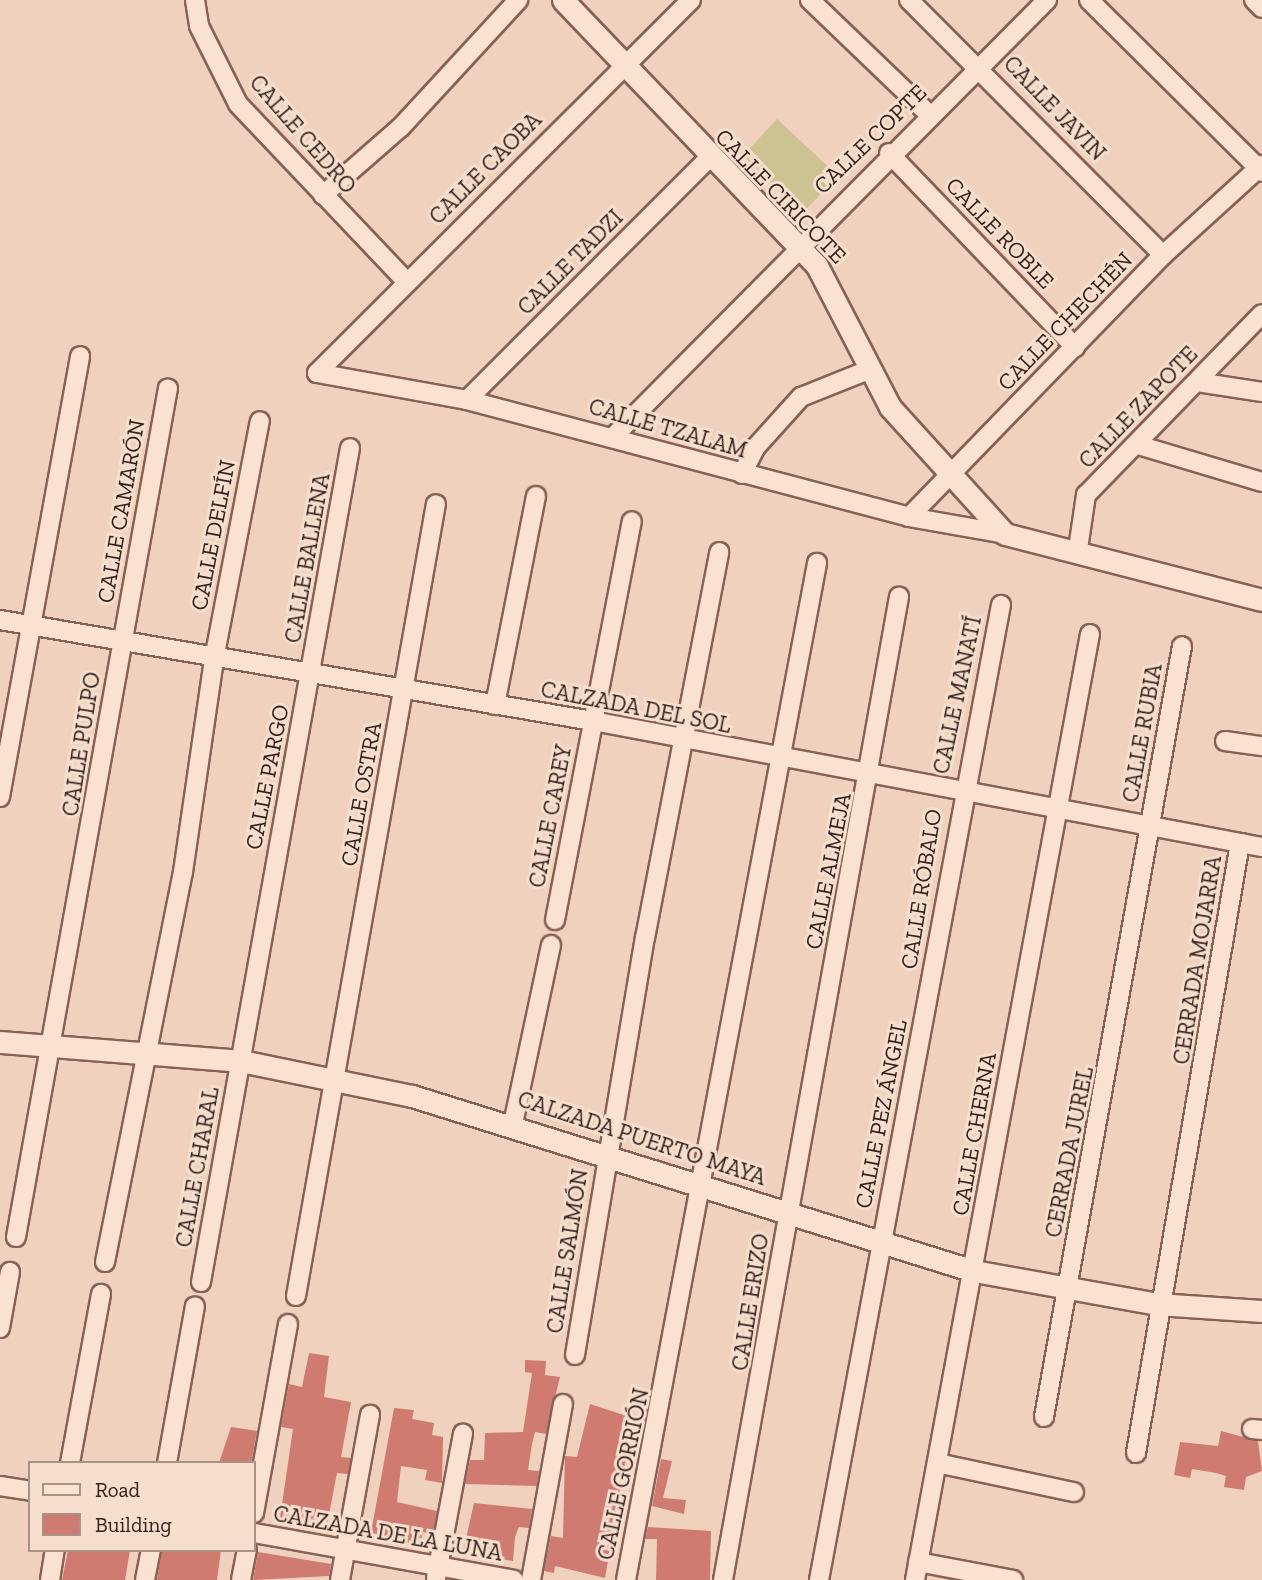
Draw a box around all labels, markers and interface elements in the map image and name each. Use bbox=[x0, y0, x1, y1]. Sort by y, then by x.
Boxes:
street label: CALLE JAVIN bbox=[998, 50, 1112, 166]
street label: CALLE CEDRO bbox=[244, 69, 362, 199]
street label: CALLE COPTE bbox=[808, 78, 932, 200]
street label: CALLE CAOBA bbox=[423, 106, 547, 230]
street label: CALLE CIRICOTE bbox=[710, 123, 852, 269]
street label: CALLE ROBLE bbox=[940, 172, 1060, 294]
street label: CALLE TADZI bbox=[511, 203, 629, 321]
street label: CALLE CHECHÉN bbox=[992, 246, 1138, 396]
street label: CALLE ZAPOTE bbox=[1073, 340, 1203, 474]
street label: CALLE TZALAM bbox=[585, 392, 751, 464]
street label: CALLE CAMARÓN bbox=[91, 417, 151, 605]
street label: CALLE DELFÍN bbox=[185, 457, 241, 613]
street label: CALLE BALLENA bbox=[278, 471, 336, 645]
street label: CALLE MANATÍ bbox=[927, 614, 987, 776]
street label: CALLE RUBIA bbox=[1116, 662, 1168, 804]
street label: CALLE PULPO bbox=[56, 670, 106, 818]
street label: CALZADA DEL SOL bbox=[538, 675, 734, 739]
street label: CALLE PARGO bbox=[239, 702, 295, 852]
street label: CALLE OSTRA bbox=[335, 720, 387, 868]
street label: CALLE CAREY bbox=[523, 742, 577, 890]
street label: CALLE ALMEJA bbox=[799, 790, 857, 952]
street label: CALLE RÓBALO bbox=[895, 807, 947, 971]
street label: CERRADA MOJARRA bbox=[1167, 853, 1227, 1067]
street label: CALLE PEZ ÁNGEL bbox=[849, 1017, 913, 1211]
street label: CALLE CHERNA bbox=[946, 1050, 1002, 1218]
street label: CERRADA JUREL bbox=[1039, 1064, 1099, 1240]
street label: CALLE CHARAL bbox=[169, 1085, 225, 1249]
street label: CALZADA PUERTO MAYA bbox=[514, 1085, 770, 1191]
street label: CALLE SALMÓN bbox=[540, 1167, 594, 1335]
street label: CALLE ERIZO bbox=[726, 1231, 774, 1373]
street label: CALLE GORRIÓN bbox=[591, 1386, 655, 1562]
legend bbox=[28, 1461, 256, 1552]
text: Road bbox=[95, 1477, 140, 1502]
street label: CALZADA DE LA LUNA bbox=[271, 1499, 505, 1567]
text: Building bbox=[95, 1512, 172, 1537]

